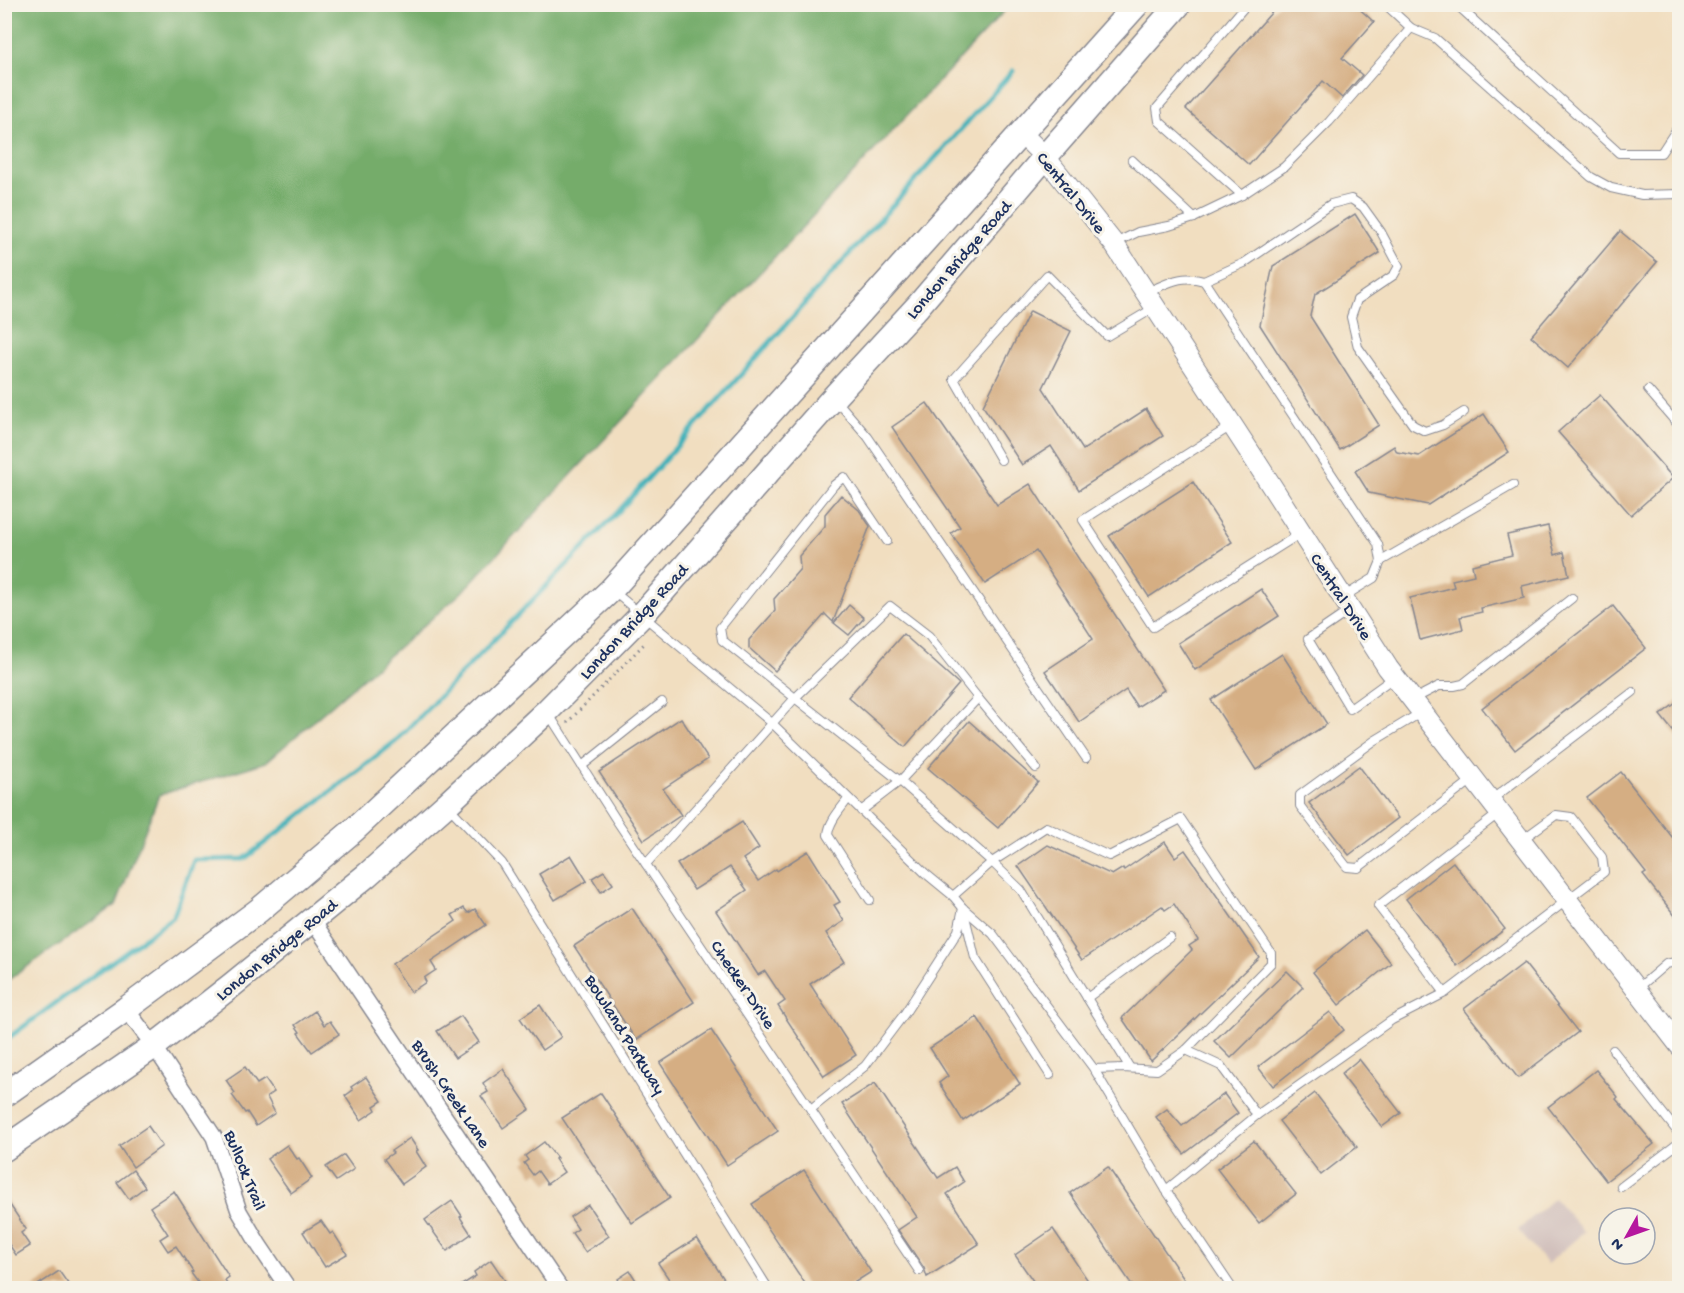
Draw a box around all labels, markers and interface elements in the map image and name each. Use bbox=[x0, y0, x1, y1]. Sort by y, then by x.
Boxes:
street label: Central Drive bbox=[1031, 149, 1110, 239]
street label: London Bridge Road bbox=[903, 196, 1018, 324]
street label: Central Drive bbox=[1304, 550, 1376, 645]
street label: London Bridge Road bbox=[576, 560, 695, 685]
street label: London Bridge Road bbox=[213, 895, 344, 1006]
street label: Checker Drive bbox=[705, 937, 780, 1034]
street label: Bowland Parkway bbox=[578, 971, 669, 1099]
street label: Brush Creek Lane bbox=[405, 1035, 494, 1153]
street label: Bullock Trail bbox=[218, 1127, 269, 1214]
north arrow bbox=[1597, 1206, 1657, 1266]
text: N bbox=[1607, 1233, 1629, 1254]

